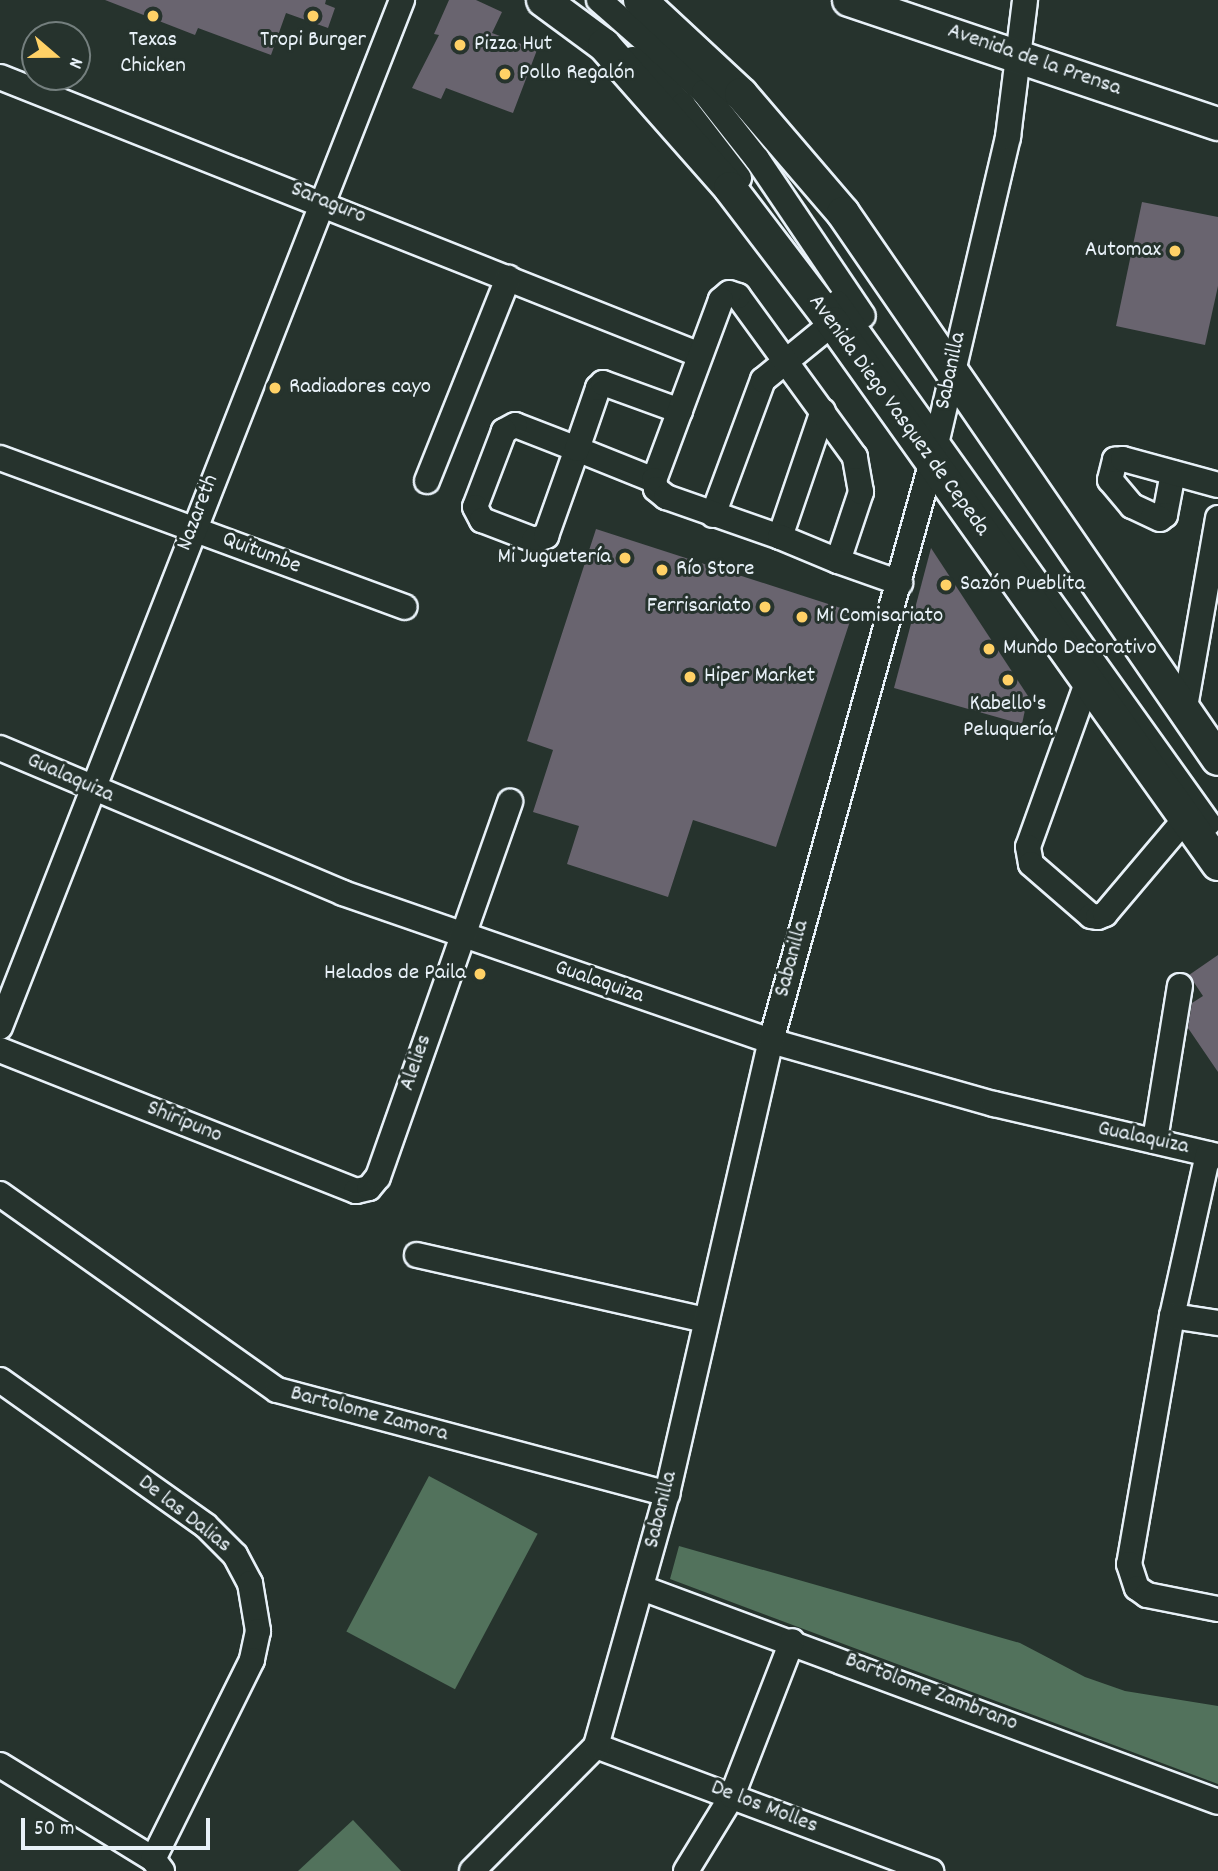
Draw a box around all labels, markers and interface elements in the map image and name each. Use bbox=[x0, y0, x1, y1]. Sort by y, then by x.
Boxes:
marker: Texas Chicken bbox=[145, 8, 161, 24]
marker: Tropi Burger bbox=[305, 8, 321, 24]
street label: Avenida de la Prensa bbox=[944, 18, 1124, 104]
north arrow bbox=[21, 21, 91, 91]
place label: Texas Chicken bbox=[120, 27, 186, 81]
place label: Tropi Burger bbox=[260, 27, 366, 55]
place label: Pizza Hut bbox=[474, 31, 552, 59]
marker: Pizza Hut bbox=[452, 37, 468, 53]
text: N bbox=[60, 54, 89, 72]
place label: Pollo Regalón bbox=[519, 60, 635, 88]
marker: Pollo Regalón bbox=[497, 66, 513, 82]
street label: Saraguro bbox=[286, 176, 370, 232]
place label: Automax bbox=[1085, 237, 1161, 265]
marker: Automax bbox=[1167, 243, 1183, 259]
street label: Avenida Diego Vasquez de Cepeda bbox=[801, 290, 995, 542]
street label: Sabanilla bbox=[930, 330, 974, 412]
place label: Radiadores cayo bbox=[289, 374, 431, 402]
marker: Radiadores cayo bbox=[267, 380, 283, 396]
street label: Nazareth bbox=[172, 471, 226, 555]
street label: Quitumbe bbox=[218, 526, 304, 582]
place label: Mi Juguetería bbox=[497, 544, 611, 572]
marker: Mi Juguetería bbox=[617, 550, 633, 566]
place label: Río Store bbox=[676, 556, 754, 584]
marker: Río Store bbox=[654, 562, 670, 578]
place label: Sazón Pueblita bbox=[960, 571, 1085, 599]
marker: Sazón Pueblita bbox=[938, 577, 954, 593]
place label: Ferrisariato bbox=[647, 593, 751, 621]
marker: Ferrisariato bbox=[757, 599, 773, 615]
place label: Mi Comisariato bbox=[816, 603, 943, 631]
marker: Mi Comisariato bbox=[794, 609, 810, 625]
place label: Mundo Decorativo bbox=[1003, 635, 1157, 663]
marker: Mundo Decorativo bbox=[981, 641, 997, 657]
place label: Hiper Market bbox=[704, 663, 815, 691]
marker: Hiper Market bbox=[682, 669, 698, 685]
marker: Kabello's Peluquería bbox=[1000, 672, 1016, 688]
place label: Kabello's Peluquería bbox=[963, 691, 1053, 745]
street label: Gualaquiza bbox=[22, 748, 118, 810]
street label: Sabanilla bbox=[770, 918, 816, 1000]
street label: Gualaquiza bbox=[551, 955, 647, 1011]
place label: Helados de Paila bbox=[324, 960, 466, 988]
marker: Helados de Paila bbox=[472, 966, 488, 982]
street label: Alelies bbox=[395, 1031, 439, 1095]
street label: Shiripuno bbox=[142, 1095, 226, 1151]
street label: Gualaquiza bbox=[1095, 1116, 1191, 1162]
street label: Bartolome Zamora bbox=[287, 1381, 451, 1449]
street label: Sabanilla bbox=[639, 1469, 685, 1551]
street label: De las Dalias bbox=[132, 1470, 236, 1560]
street label: Bartolome Zambrano bbox=[841, 1647, 1021, 1739]
street label: De los Molles bbox=[707, 1775, 821, 1841]
scale bar bbox=[24, 1804, 214, 1848]
text: 50 m bbox=[34, 1815, 74, 1845]

